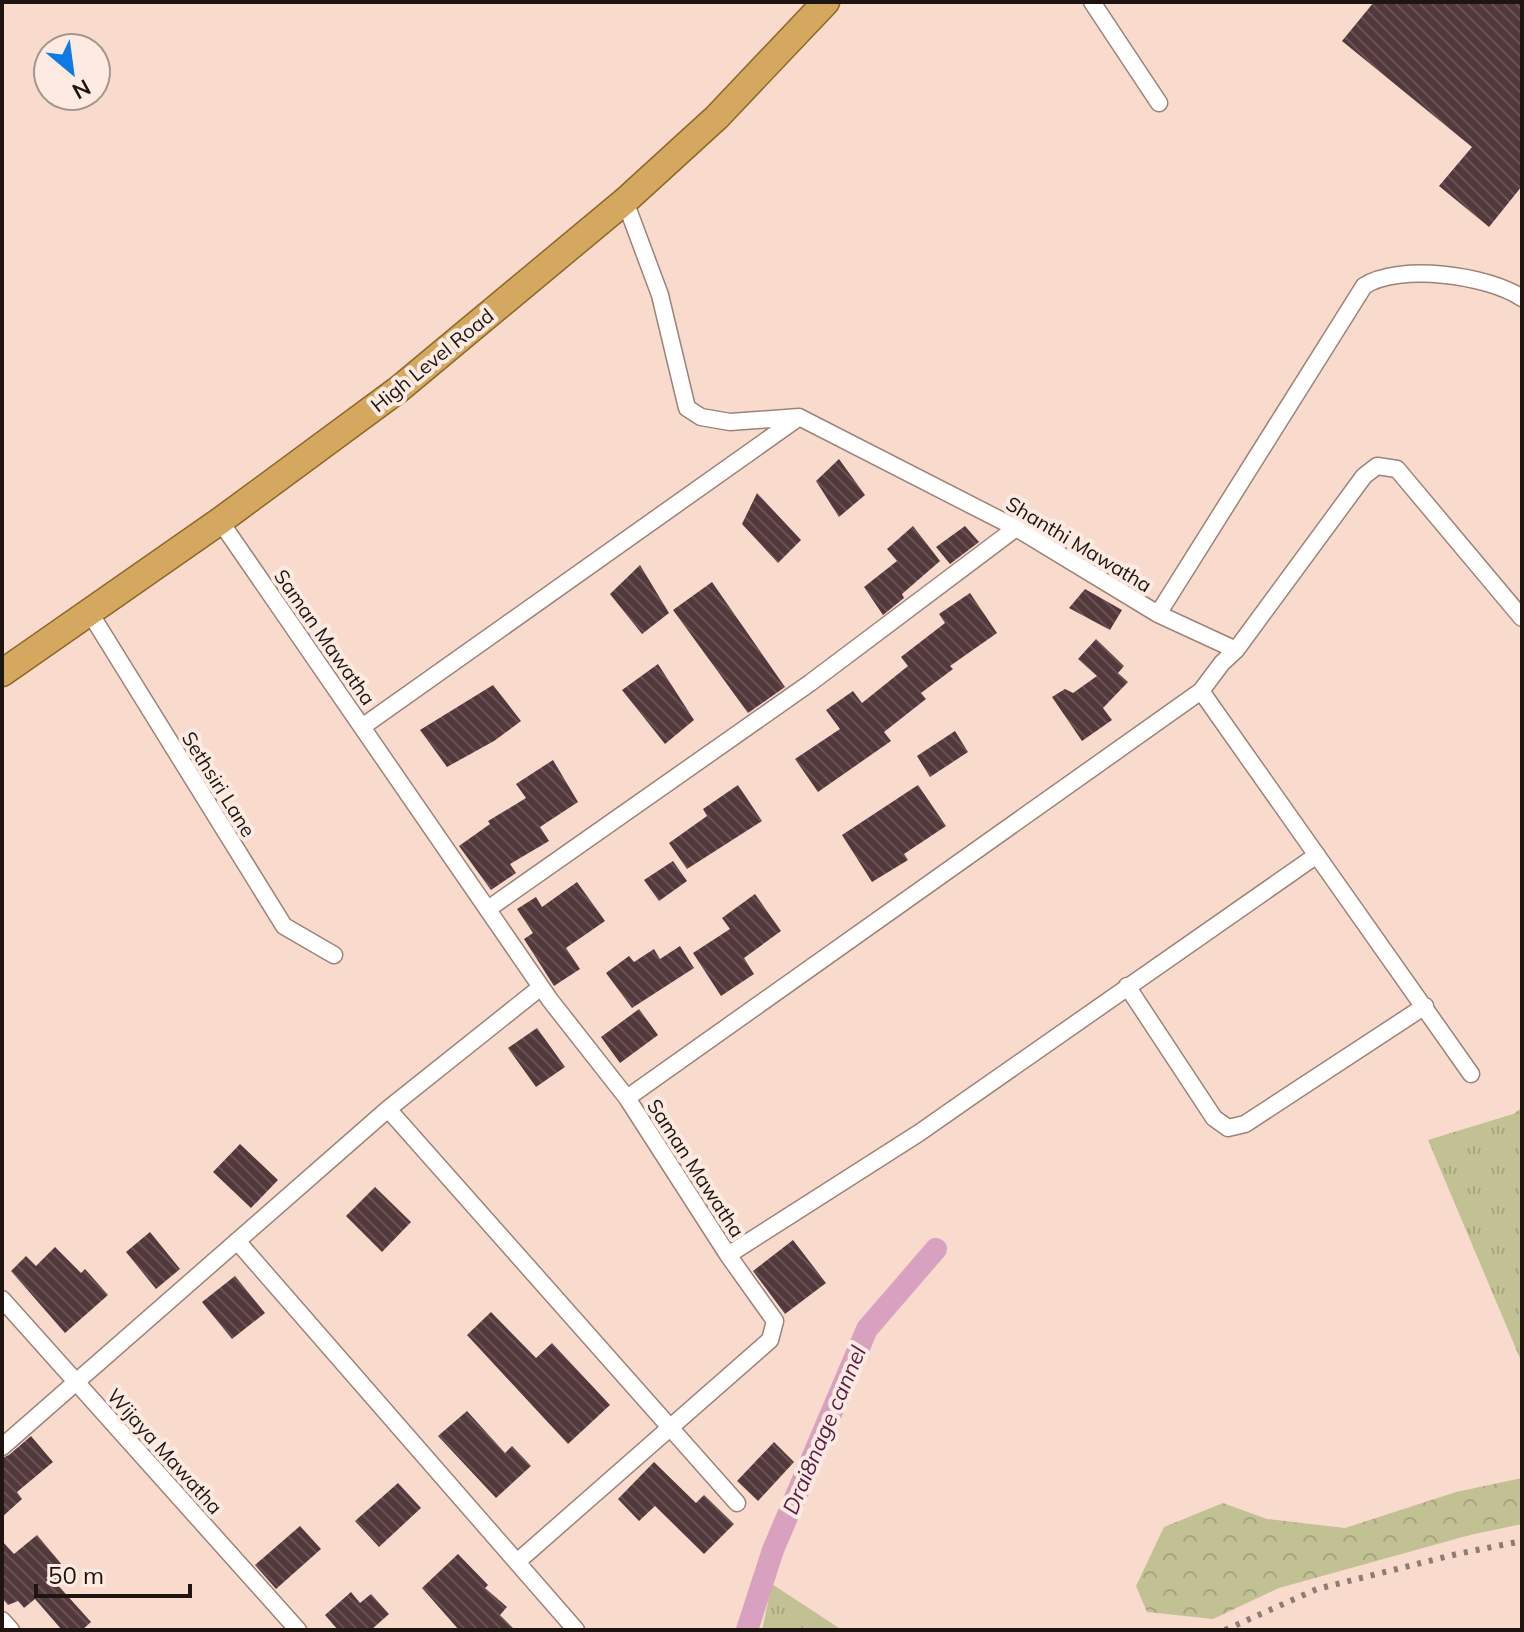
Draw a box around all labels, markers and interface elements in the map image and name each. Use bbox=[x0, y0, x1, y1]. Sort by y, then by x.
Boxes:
north arrow bbox=[32, 32, 112, 112]
text: N bbox=[68, 73, 96, 106]
street label: High Level Road bbox=[365, 303, 499, 417]
street label: Shanthi Mawatha bbox=[1002, 491, 1156, 597]
street label: Saman Mawatha bbox=[269, 564, 381, 710]
street label: Sethsiri Lane bbox=[177, 727, 261, 841]
street label: Saman Mawatha bbox=[642, 1094, 750, 1242]
water label: Drai8nage cannel bbox=[776, 1341, 872, 1518]
street label: Wijaya Mawatha bbox=[102, 1383, 228, 1519]
scale bar bbox=[36, 1548, 190, 1598]
text: 50 m bbox=[48, 1560, 104, 1590]

